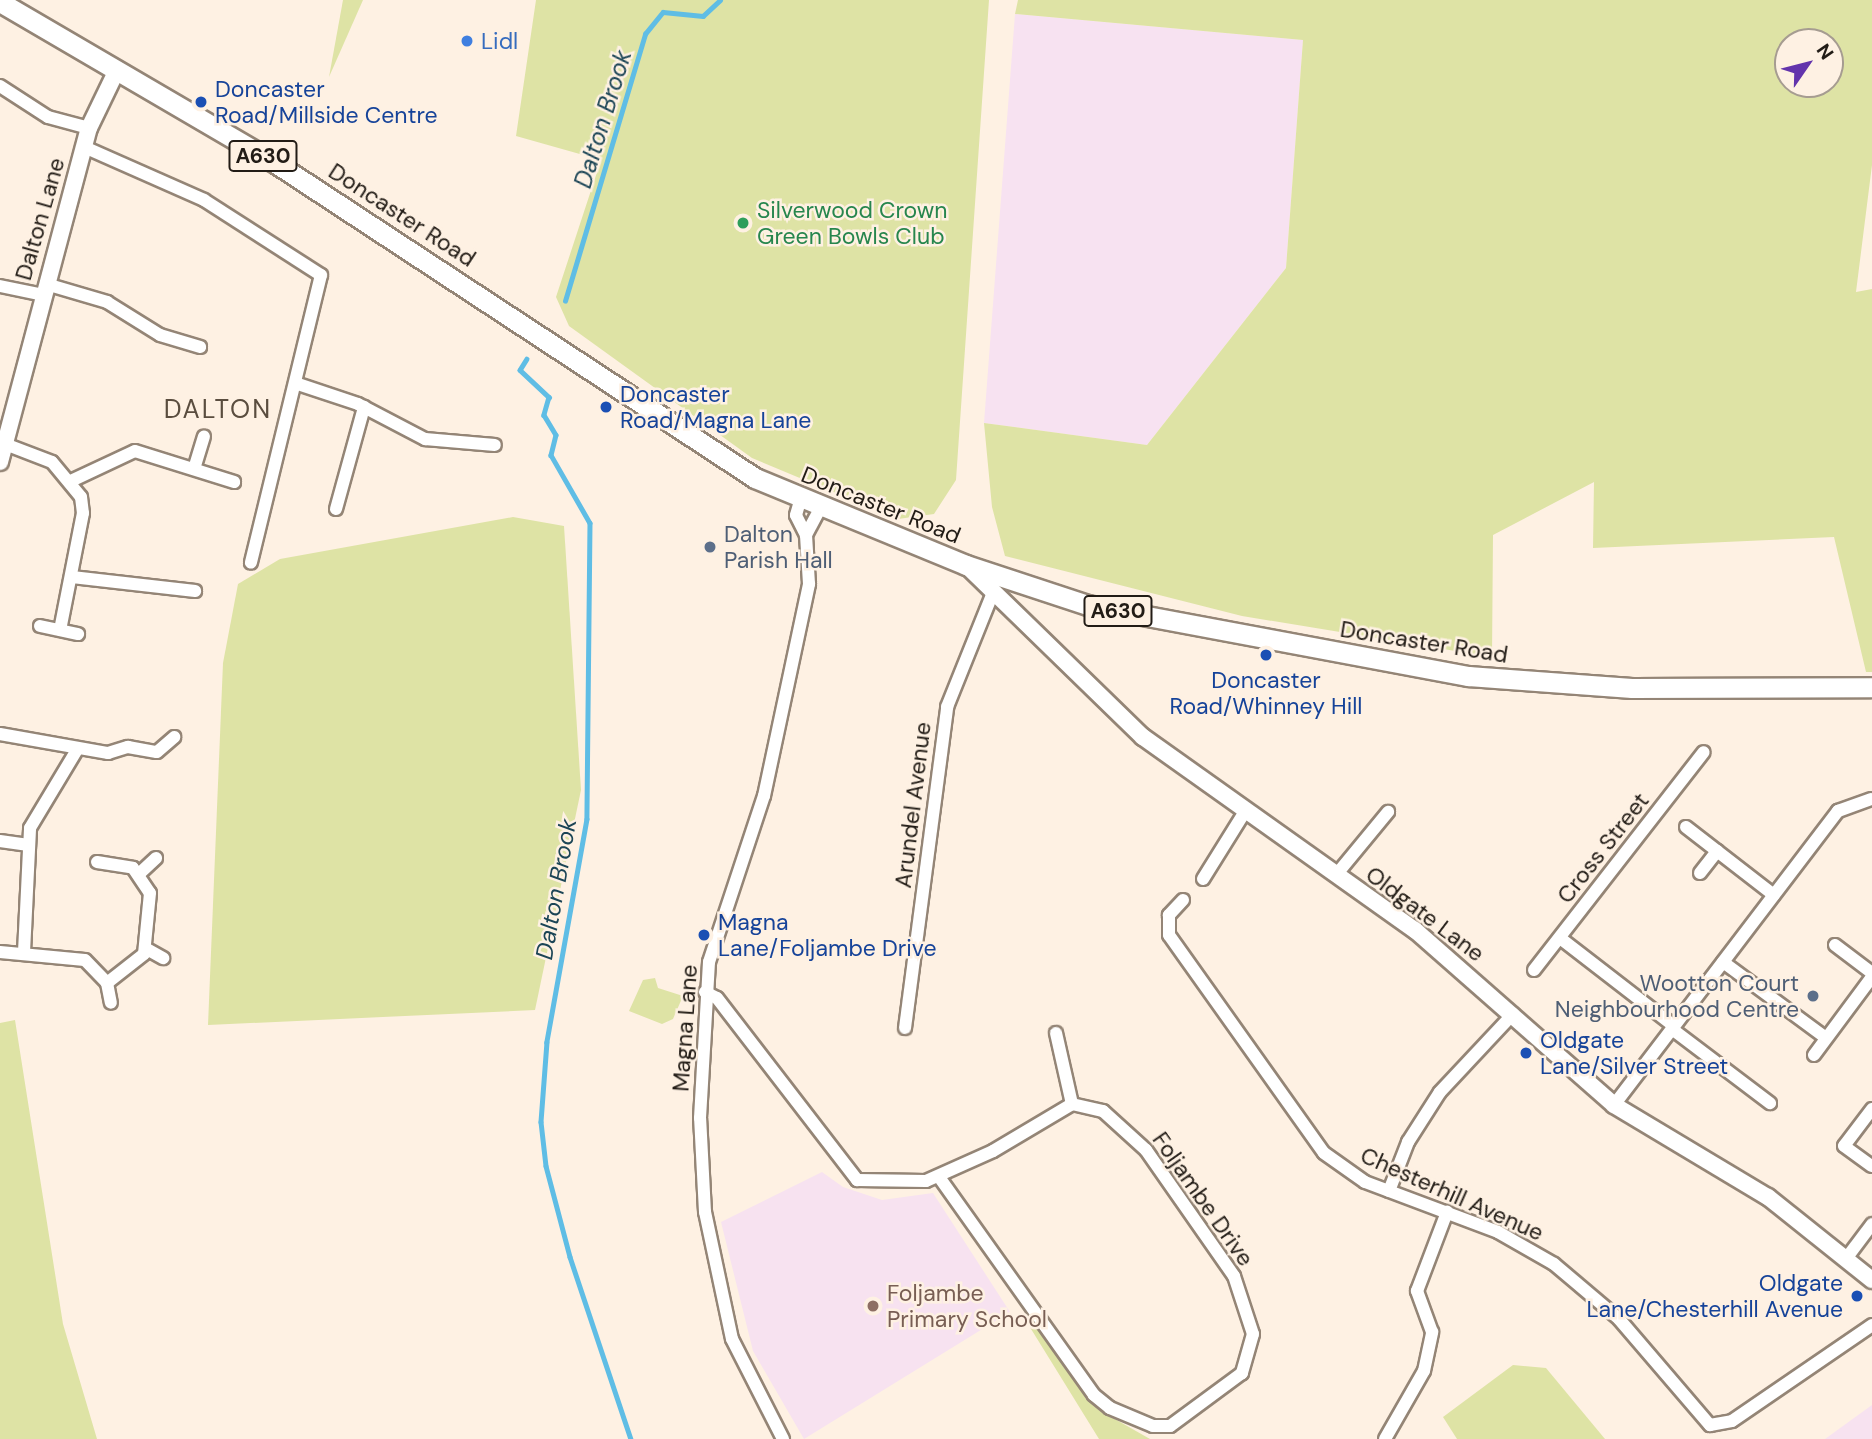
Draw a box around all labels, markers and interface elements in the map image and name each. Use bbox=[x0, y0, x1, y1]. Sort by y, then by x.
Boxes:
place label: Lidl bbox=[481, 27, 518, 55]
north arrow bbox=[1774, 28, 1844, 98]
marker: Lidl bbox=[459, 33, 475, 49]
text: N bbox=[1811, 39, 1839, 65]
water label: Dalton Brook bbox=[568, 47, 638, 191]
place label: Doncaster Road/Millside Centre bbox=[215, 75, 438, 129]
marker: Doncaster Road/Millside Centre bbox=[193, 94, 209, 110]
road number: A630 bbox=[228, 138, 298, 174]
street label: Dalton Lane bbox=[9, 155, 71, 283]
street label: Doncaster Road bbox=[323, 157, 481, 273]
place label: Silverwood Crown Green Bowls Club bbox=[757, 196, 948, 250]
marker: Silverwood Crown Green Bowls Club bbox=[735, 215, 751, 231]
place label: Doncaster Road/Magna Lane bbox=[620, 380, 811, 434]
district label: DALTON bbox=[165, 394, 271, 426]
marker: Doncaster Road/Magna Lane bbox=[598, 399, 614, 415]
street label: Doncaster Road bbox=[797, 460, 965, 550]
place label: Dalton Parish Hall bbox=[724, 520, 833, 574]
marker: Dalton Parish Hall bbox=[702, 539, 718, 555]
road number: A630 bbox=[1083, 594, 1153, 628]
street label: Doncaster Road bbox=[1338, 615, 1510, 669]
marker: Doncaster Road/Whinney Hill bbox=[1258, 647, 1274, 663]
place label: Doncaster Road/Whinney Hill bbox=[1170, 666, 1362, 720]
street label: Arundel Avenue bbox=[889, 720, 937, 890]
street label: Cross Street bbox=[1551, 787, 1655, 909]
water label: Dalton Brook bbox=[529, 816, 583, 962]
street label: Oldgate Lane bbox=[1360, 861, 1490, 967]
place label: Magna Lane/Foljambe Drive bbox=[718, 908, 936, 962]
marker: Magna Lane/Foljambe Drive bbox=[696, 927, 712, 943]
street label: Magna Lane bbox=[667, 963, 703, 1093]
place label: Wootton Court Neighbourhood Centre bbox=[1555, 969, 1799, 1023]
marker: Wootton Court Neighbourhood Centre bbox=[1805, 988, 1821, 1004]
place label: Oldgate Lane/Silver Street bbox=[1540, 1026, 1728, 1080]
marker: Oldgate Lane/Silver Street bbox=[1518, 1045, 1534, 1061]
street label: Foljambe Drive bbox=[1147, 1127, 1259, 1271]
street label: Chesterhill Avenue bbox=[1356, 1141, 1548, 1247]
place label: Oldgate Lane/Chesterhill Avenue bbox=[1586, 1269, 1843, 1323]
place label: Foljambe Primary School bbox=[887, 1279, 1047, 1333]
marker: Oldgate Lane/Chesterhill Avenue bbox=[1849, 1288, 1865, 1304]
marker: Foljambe Primary School bbox=[865, 1298, 881, 1314]

